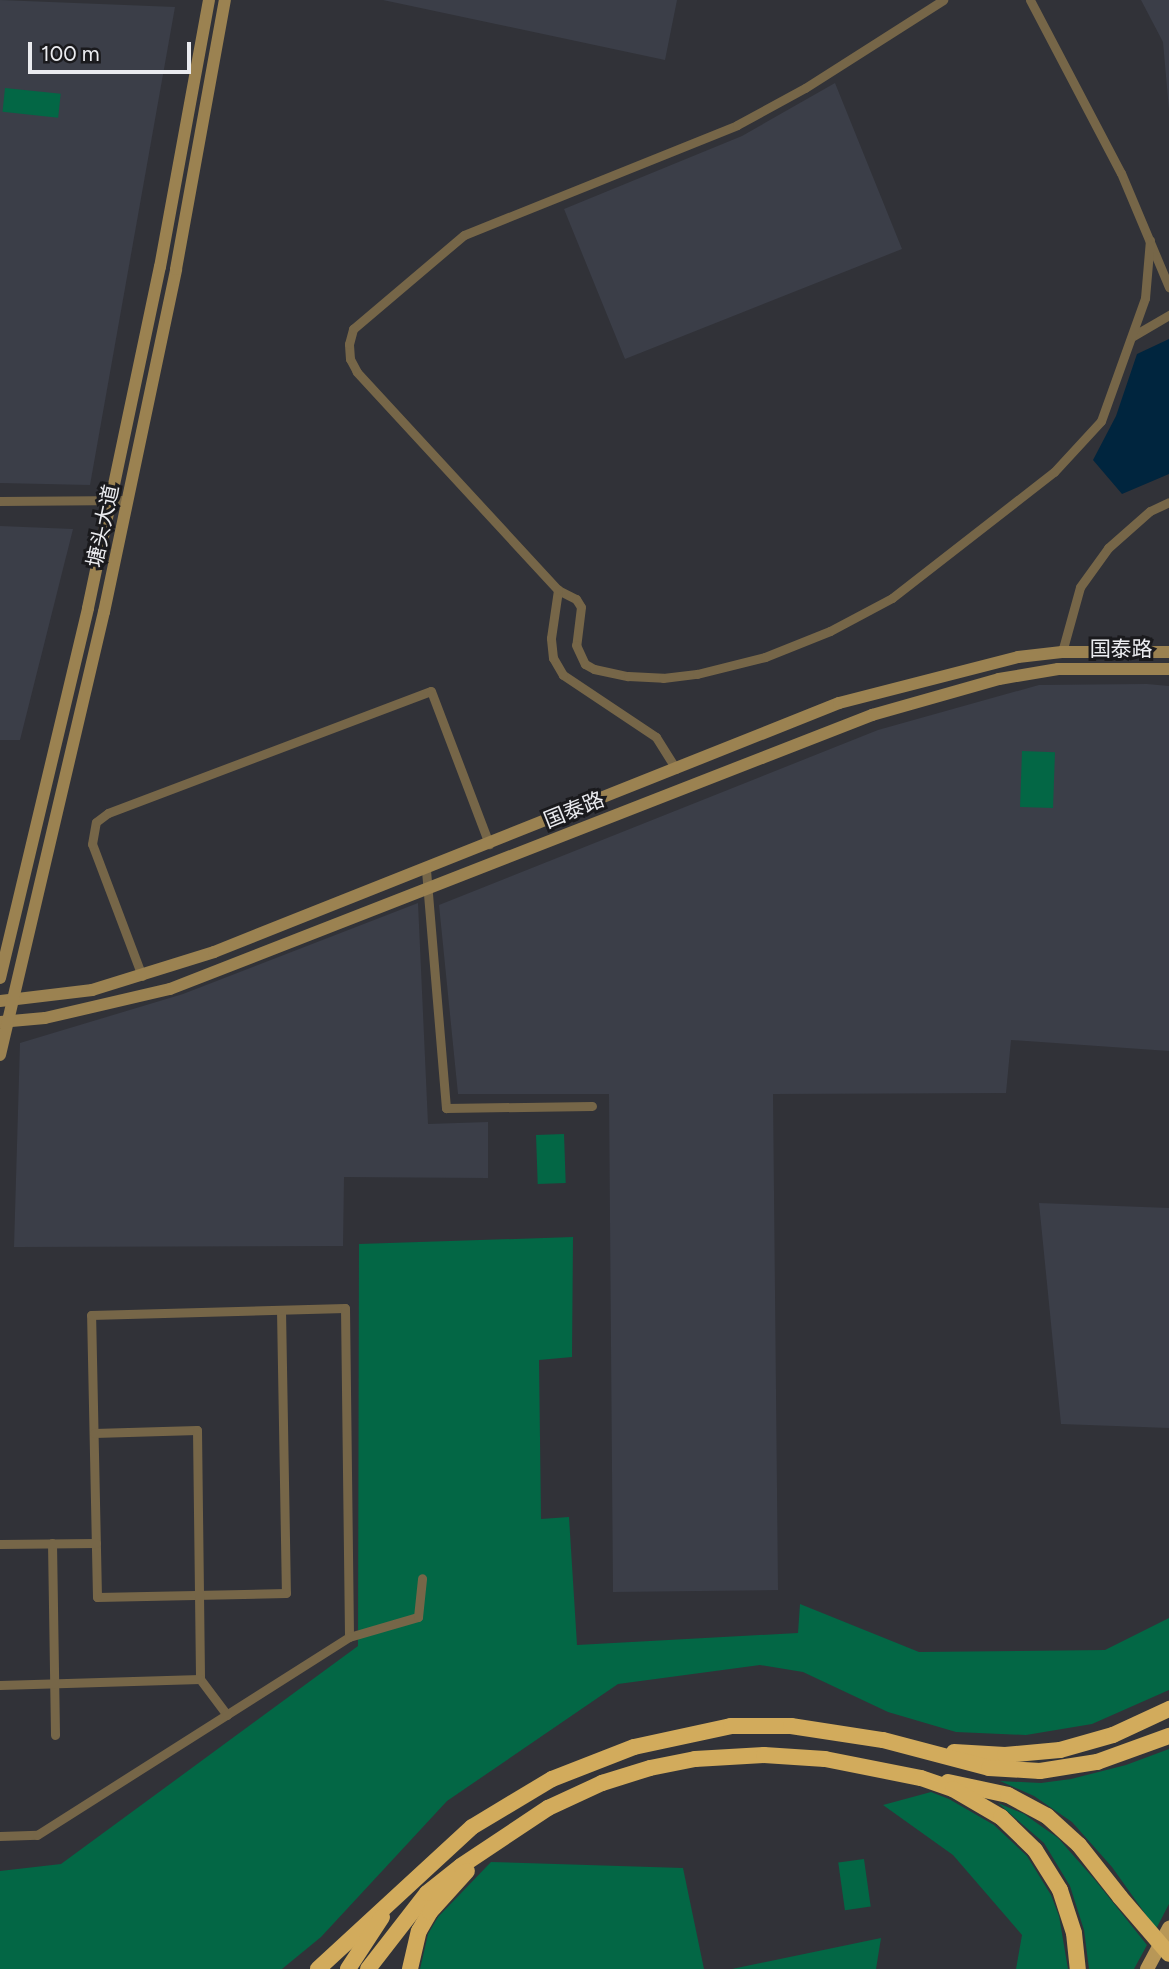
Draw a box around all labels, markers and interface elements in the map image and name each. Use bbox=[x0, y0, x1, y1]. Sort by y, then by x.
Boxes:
scale bar bbox=[32, 28, 194, 72]
text: 100 m bbox=[41, 41, 100, 66]
street label: 塘头大道 bbox=[82, 482, 124, 570]
street label: 国泰路 bbox=[1090, 636, 1152, 662]
street label: 国泰路 bbox=[540, 787, 608, 833]

